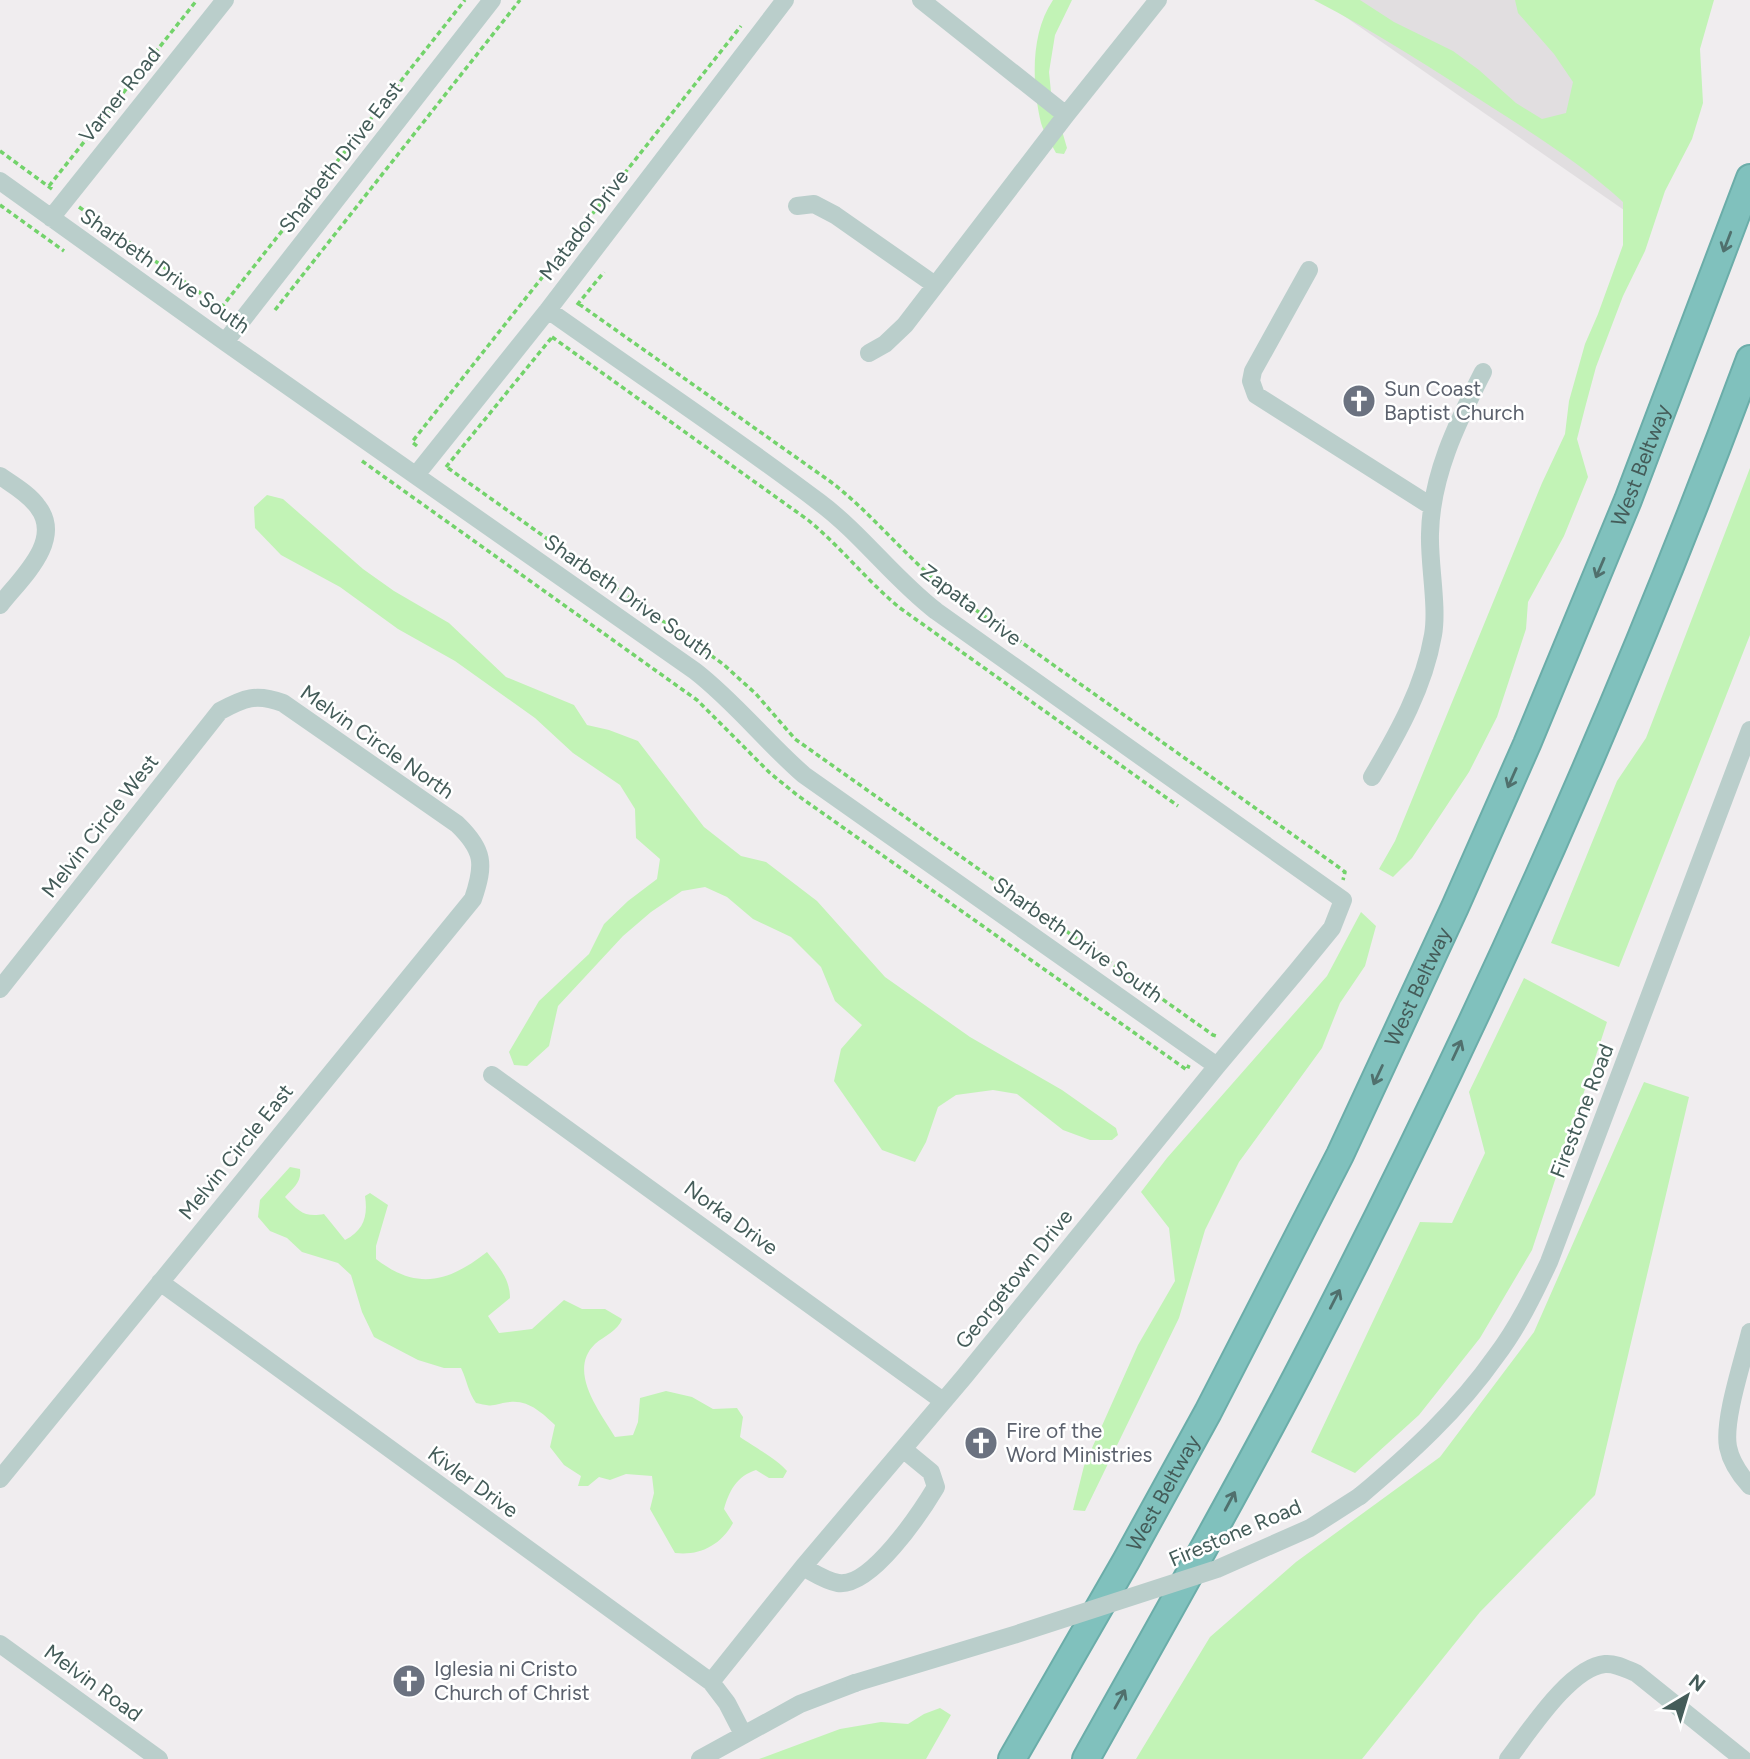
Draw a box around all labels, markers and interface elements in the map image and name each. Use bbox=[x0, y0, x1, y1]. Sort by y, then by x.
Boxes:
street label: Varner Road bbox=[74, 42, 166, 147]
street label: Sharbeth Drive East bbox=[274, 76, 408, 238]
street label: Matador Drive bbox=[534, 164, 633, 285]
street label: Sharbeth Drive South bbox=[76, 203, 255, 339]
one-way arrow bbox=[1720, 231, 1733, 253]
place label: Sun Coast Baptist Church bbox=[1384, 376, 1524, 425]
church icon: Sun Coast Baptist Church bbox=[1340, 382, 1378, 420]
street label: West Beltway bbox=[1606, 401, 1675, 530]
street label: Sharbeth Drive South bbox=[540, 529, 719, 665]
one-way arrow bbox=[1593, 557, 1606, 579]
street label: Zapata Drive bbox=[916, 559, 1027, 651]
street label: Melvin Circle North bbox=[296, 679, 459, 804]
street label: Melvin Circle West bbox=[36, 749, 163, 902]
one-way arrow bbox=[1505, 767, 1518, 788]
street label: Sharbeth Drive South bbox=[989, 872, 1168, 1008]
street label: West Beltway bbox=[1379, 923, 1456, 1050]
one-way arrow bbox=[1450, 1040, 1464, 1061]
street label: Firestone Road bbox=[1545, 1040, 1619, 1181]
one-way arrow bbox=[1371, 1063, 1384, 1085]
street label: Melvin Circle East bbox=[173, 1079, 298, 1225]
street label: Norka Drive bbox=[679, 1175, 783, 1260]
street label: Georgetown Drive bbox=[950, 1204, 1078, 1353]
one-way arrow bbox=[1329, 1289, 1343, 1310]
place label: Fire of the Word Ministries bbox=[1006, 1418, 1152, 1467]
church icon: Fire of the Word Ministries bbox=[962, 1424, 1000, 1462]
street label: West Beltway bbox=[1121, 1431, 1205, 1555]
street label: Kivler Drive bbox=[423, 1440, 523, 1523]
one-way arrow bbox=[1223, 1491, 1237, 1511]
street label: Firestone Road bbox=[1165, 1493, 1305, 1572]
street label: Melvin Road bbox=[39, 1639, 147, 1726]
place label: Iglesia ni Cristo Church of Christ bbox=[434, 1656, 590, 1705]
north arrow bbox=[1652, 1661, 1722, 1731]
church icon: Iglesia ni Cristo Church of Christ bbox=[390, 1662, 428, 1700]
text: N bbox=[1684, 1669, 1710, 1697]
one-way arrow bbox=[1113, 1690, 1127, 1710]

